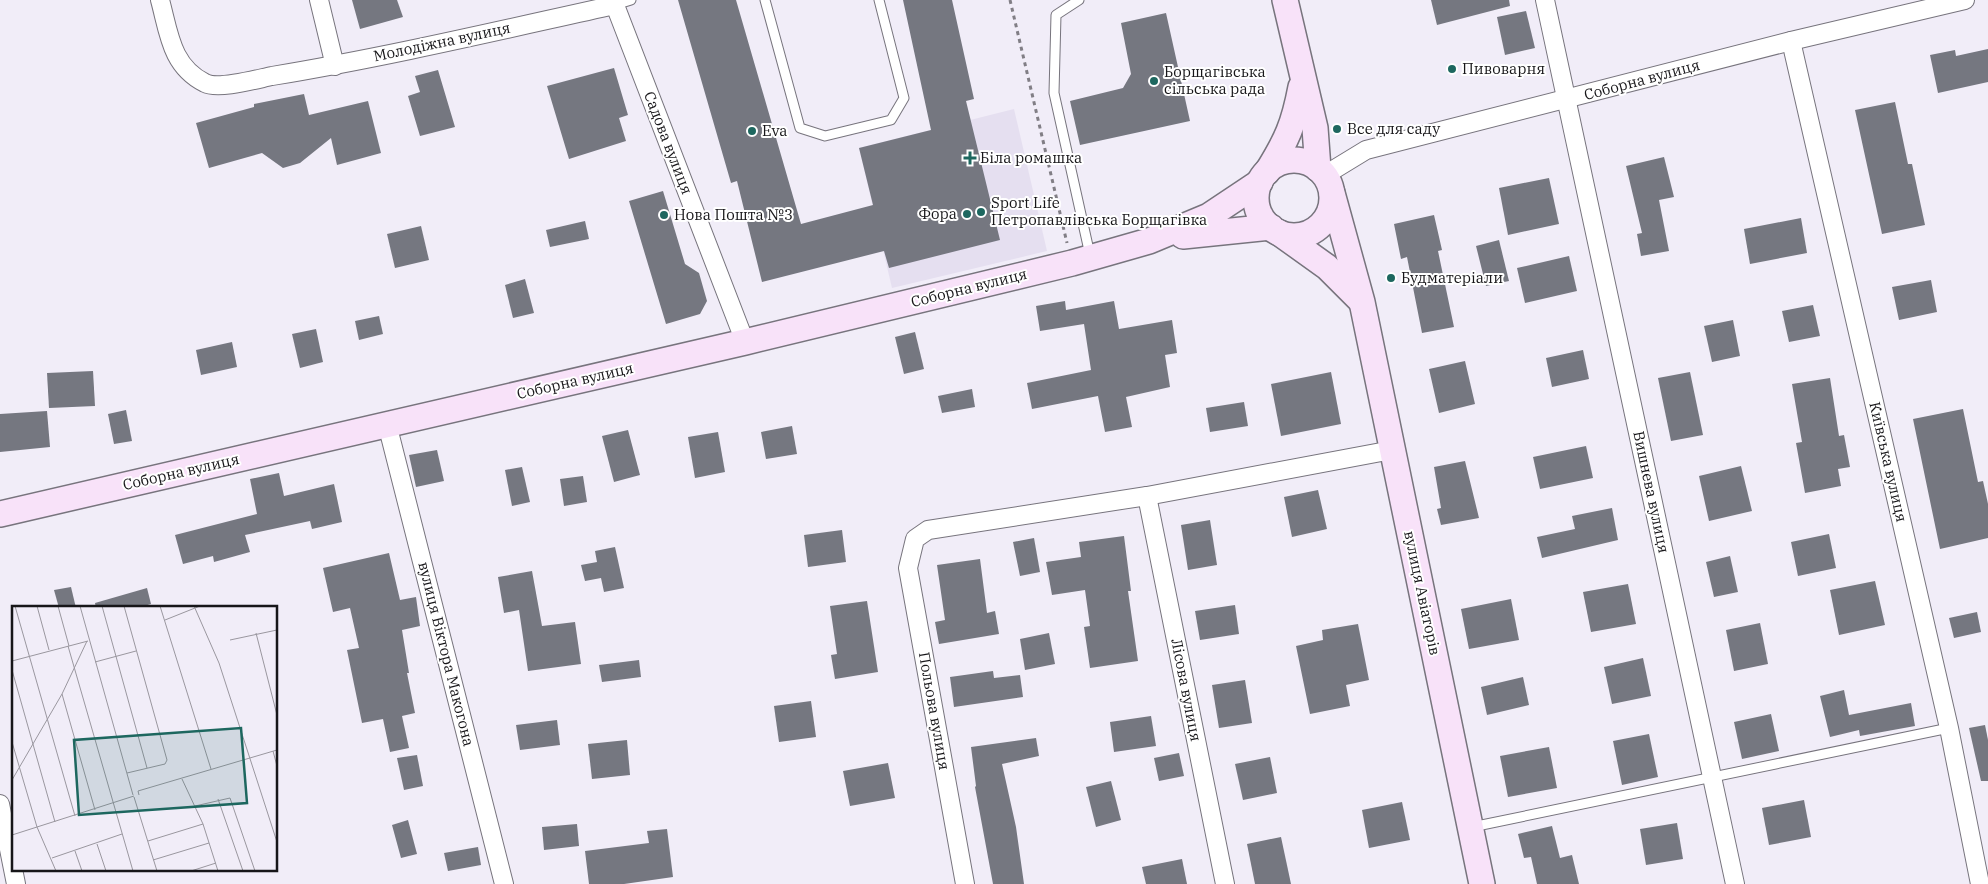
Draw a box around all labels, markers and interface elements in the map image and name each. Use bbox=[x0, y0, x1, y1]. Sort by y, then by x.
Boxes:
street label: Молодіжна вулиця bbox=[372, 18, 512, 65]
street label: Соборна вулиця bbox=[1582, 55, 1702, 104]
place label: Пивоварня bbox=[1462, 59, 1545, 78]
place label: Борщагівська сільська рада bbox=[1164, 62, 1266, 98]
marker: Пивоварня bbox=[1446, 63, 1458, 75]
marker: Борщагівська сільська рада bbox=[1148, 75, 1160, 87]
street label: Садова вулиця bbox=[640, 89, 697, 197]
place label: Все для саду bbox=[1347, 119, 1440, 138]
place label: Eva bbox=[762, 121, 788, 140]
marker: Все для саду bbox=[1331, 123, 1343, 135]
marker: Eva bbox=[746, 125, 758, 137]
place label: Біла ромашка bbox=[980, 148, 1082, 167]
marker: Біла ромашка bbox=[964, 152, 976, 164]
place label: Sport Life Петропавлівська Борщагівка bbox=[991, 193, 1207, 229]
place label: Фора bbox=[919, 204, 957, 223]
place label: Нова Пошта №3 bbox=[674, 205, 793, 224]
marker: Sport Life Петропавлівська Борщагівка bbox=[975, 206, 987, 218]
marker: Фора bbox=[961, 208, 973, 220]
marker: Нова Пошта №3 bbox=[658, 209, 670, 221]
street label: Соборна вулиця bbox=[909, 264, 1029, 311]
place label: Будматеріали bbox=[1401, 268, 1503, 287]
marker: Будматеріали bbox=[1385, 272, 1397, 284]
street label: Соборна вулиця bbox=[515, 358, 635, 403]
street label: Київська вулиця bbox=[1865, 400, 1912, 524]
street label: Вишнева вулиця bbox=[1629, 429, 1674, 555]
street label: Соборна вулиця bbox=[121, 449, 241, 494]
street label: вулиця Авіаторів bbox=[1400, 529, 1445, 657]
street label: вулиця Віктора Макогона bbox=[414, 560, 479, 748]
inset map bbox=[12, 606, 278, 872]
street label: Лісова вулиця bbox=[1167, 637, 1206, 743]
street label: Польова вулиця bbox=[915, 650, 954, 771]

